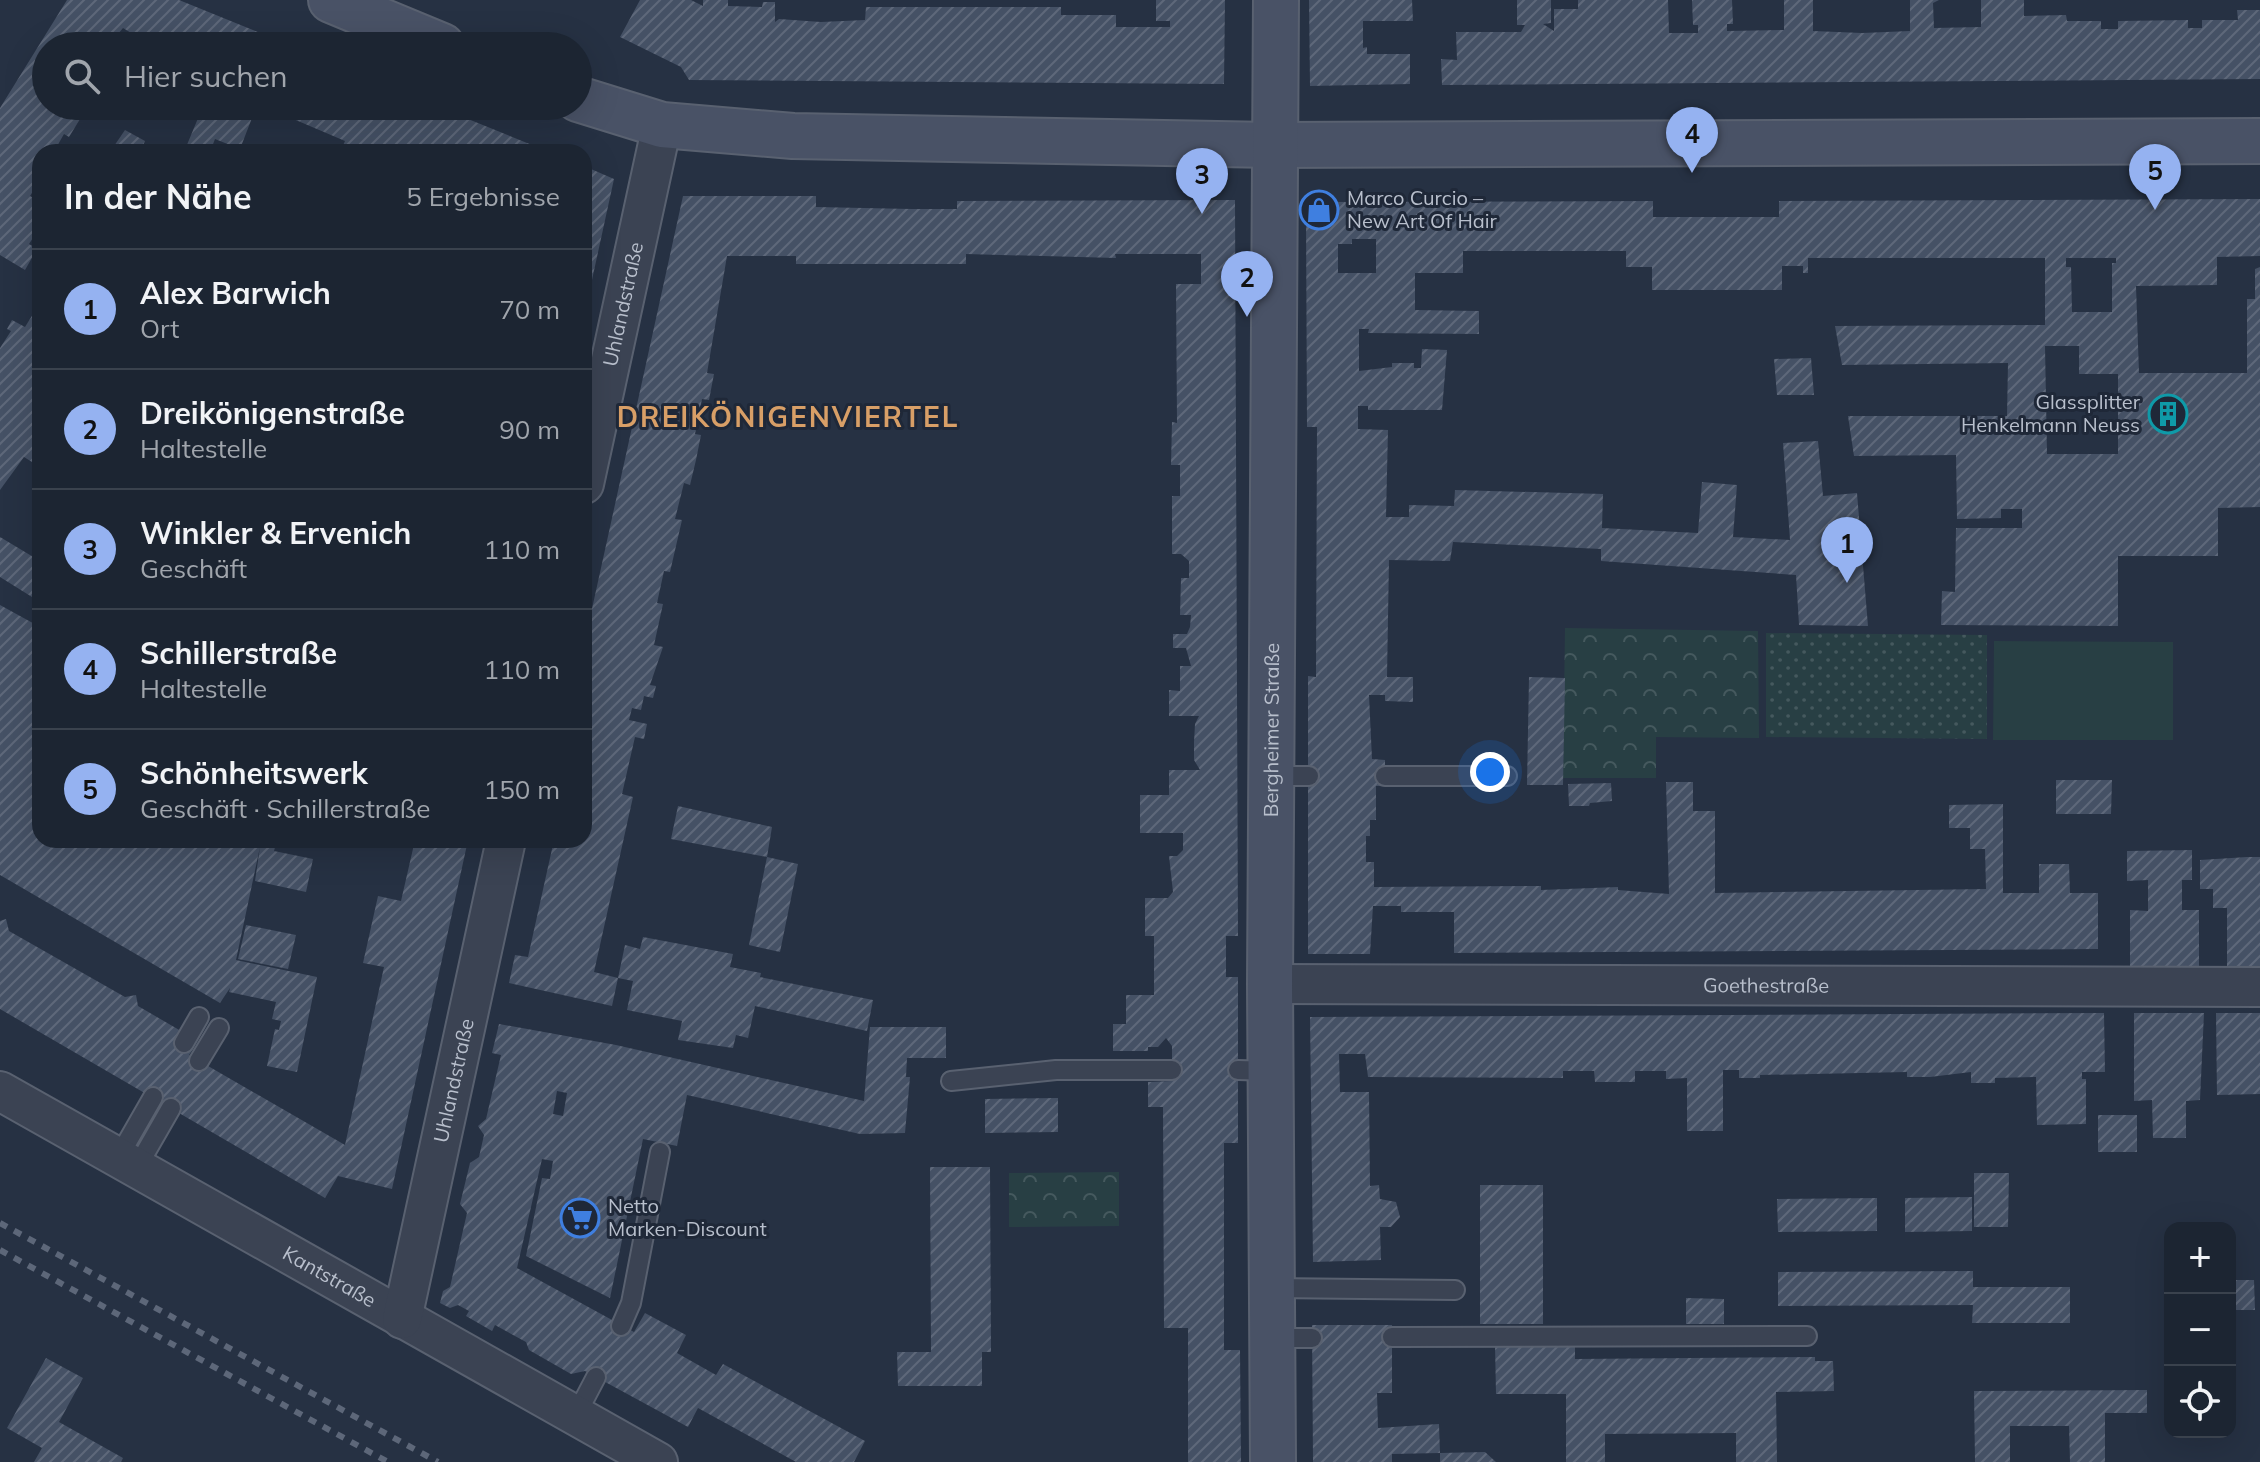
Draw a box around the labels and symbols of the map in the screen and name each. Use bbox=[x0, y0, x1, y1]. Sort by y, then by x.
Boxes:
pin: 4 bbox=[1666, 107, 1718, 173]
pin: 5 bbox=[2129, 144, 2181, 210]
pin: 3 bbox=[1176, 148, 1228, 214]
place label: Marco Curcio – New Art Of Hair bbox=[1347, 185, 1497, 233]
shop icon: Marco Curcio – New Art Of Hair bbox=[1298, 189, 1340, 231]
street label: Uhlandstraße bbox=[597, 240, 648, 369]
pin: 2 bbox=[1221, 251, 1273, 317]
place label: Glassplitter Henkelmann Neuss bbox=[1961, 389, 2141, 437]
building icon: Glassplitter Henkelmann Neuss bbox=[2147, 393, 2189, 435]
district label: DREIKÖNIGENVIERTEL bbox=[617, 399, 959, 434]
pin: 1 bbox=[1821, 517, 1873, 583]
street label: Bergheimer Straße bbox=[1258, 643, 1284, 817]
your location bbox=[1470, 752, 1510, 792]
street label: Goethestraße bbox=[1703, 972, 1829, 998]
street label: Uhlandstraße bbox=[428, 1016, 479, 1145]
place label: Netto Marken-Discount bbox=[608, 1193, 767, 1241]
supermarket icon: Netto Marken-Discount bbox=[559, 1197, 601, 1239]
street label: Kantstraße bbox=[279, 1240, 381, 1312]

